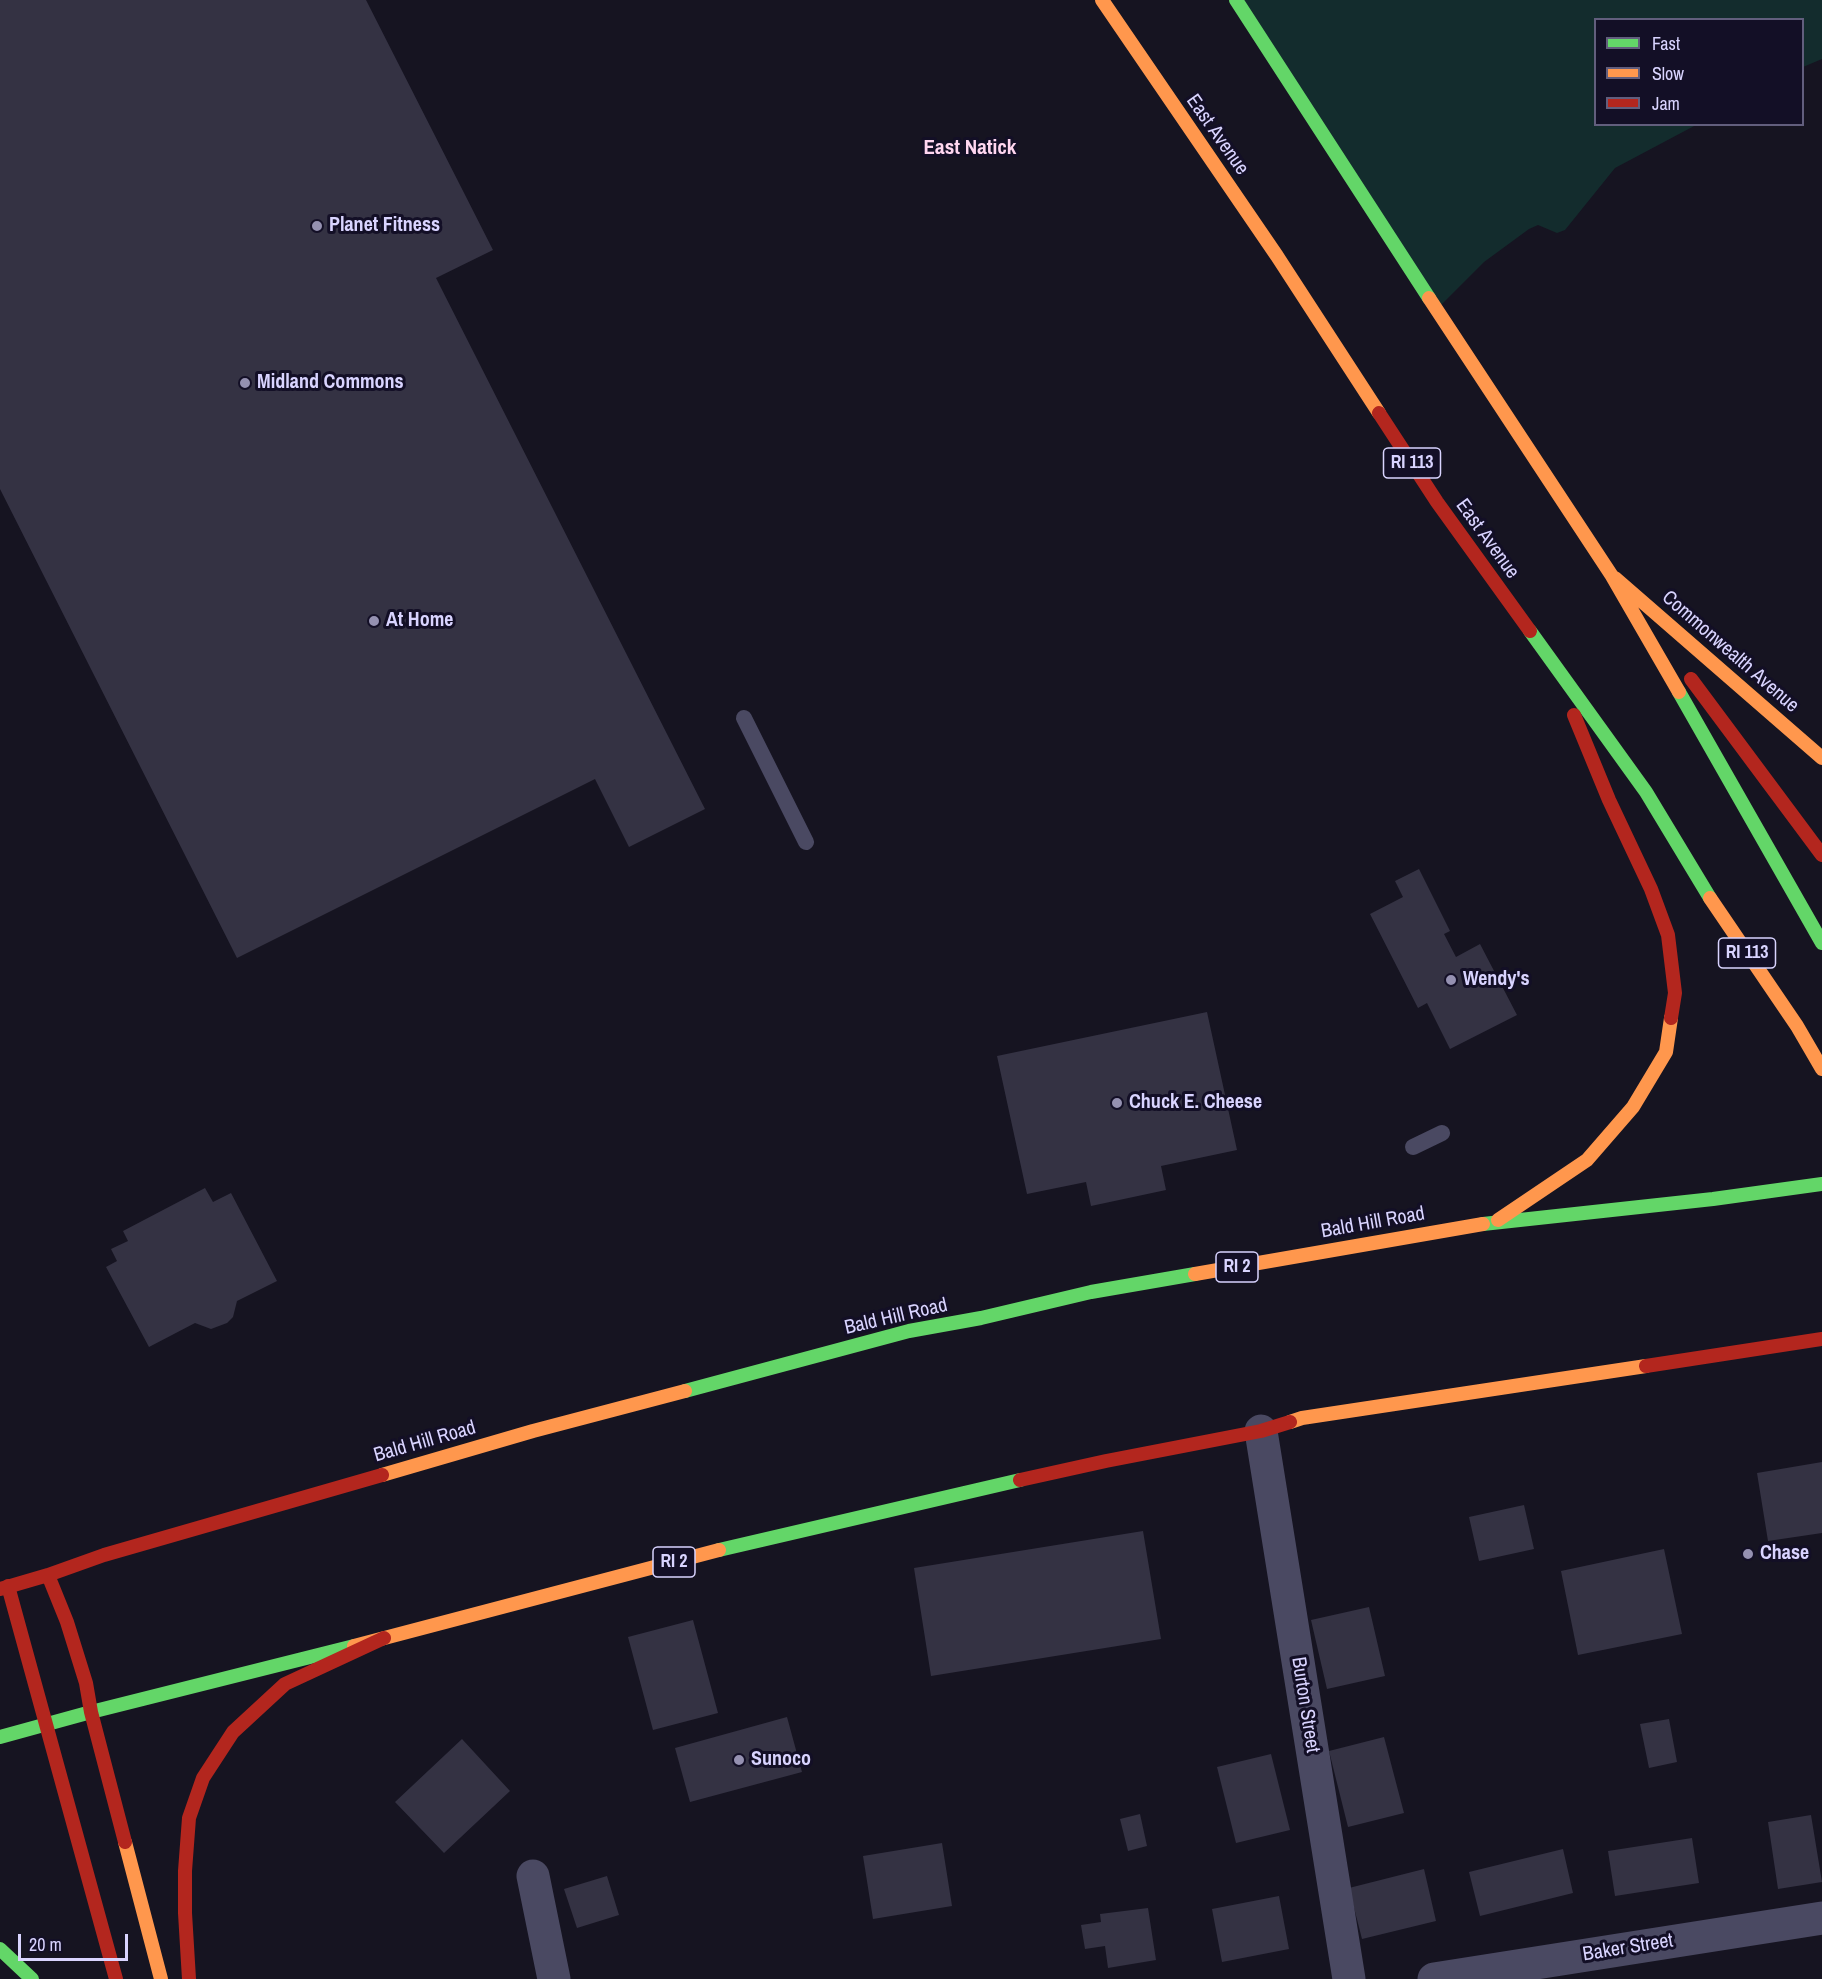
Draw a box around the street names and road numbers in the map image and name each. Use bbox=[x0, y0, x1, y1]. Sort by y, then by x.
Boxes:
street label: East Avenue bbox=[1181, 90, 1253, 180]
road number: RI 113 bbox=[1384, 448, 1440, 478]
street label: East Avenue bbox=[1450, 494, 1524, 584]
street label: Commonwealth Avenue bbox=[1657, 586, 1803, 718]
road number: RI 113 bbox=[1718, 938, 1776, 968]
street label: Bald Hill Road bbox=[1319, 1202, 1427, 1244]
road number: RI 2 bbox=[1216, 1252, 1258, 1282]
street label: Bald Hill Road bbox=[842, 1294, 950, 1340]
street label: Bald Hill Road bbox=[371, 1416, 479, 1468]
road number: RI 2 bbox=[653, 1547, 695, 1577]
street label: Burton Street bbox=[1286, 1655, 1324, 1755]
street label: Baker Street bbox=[1581, 1929, 1675, 1967]

